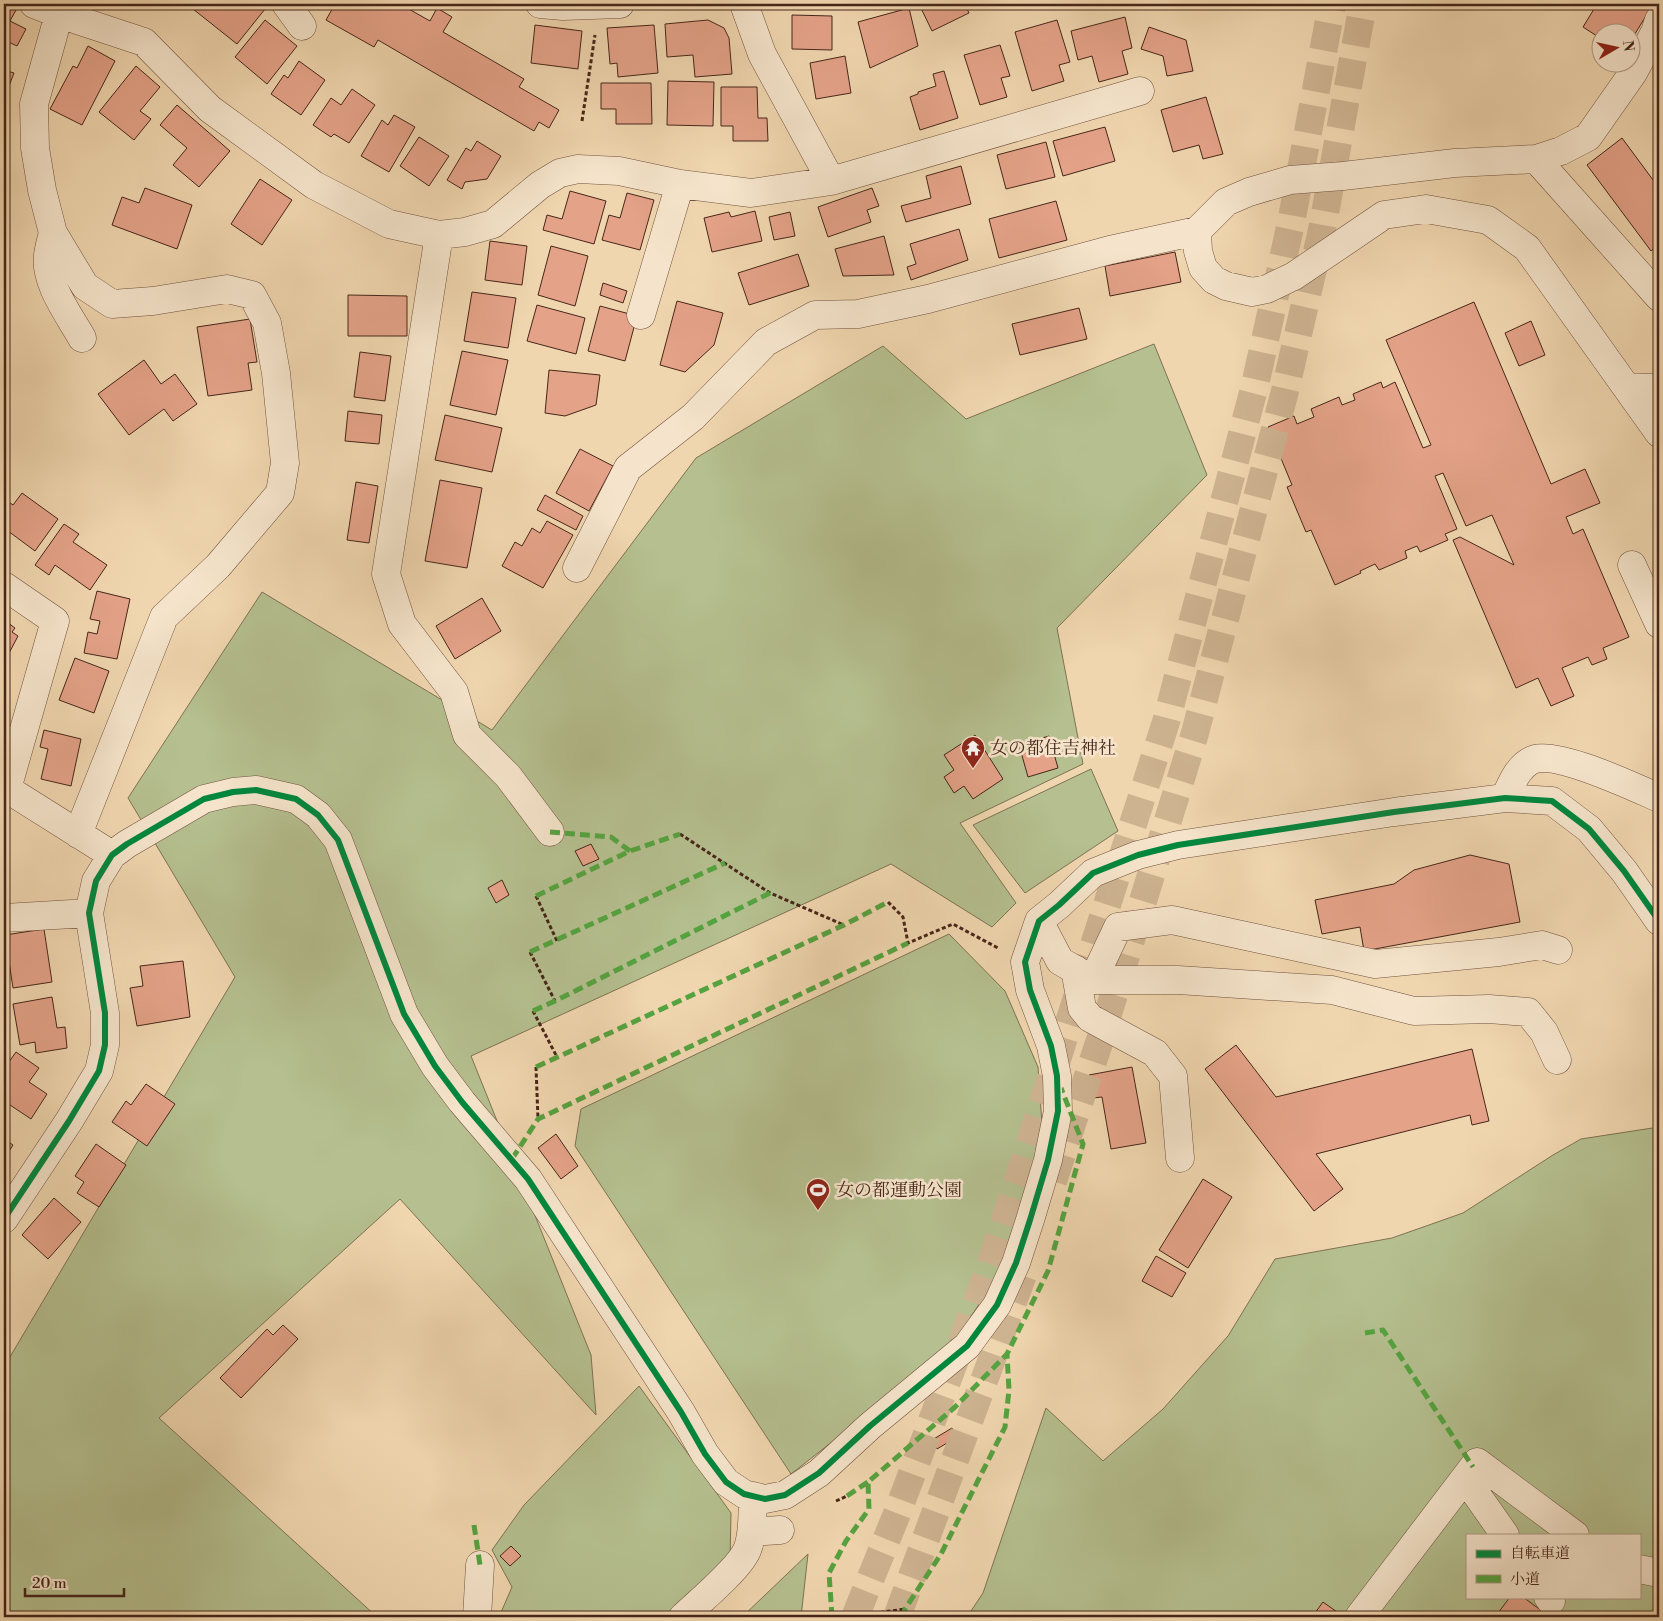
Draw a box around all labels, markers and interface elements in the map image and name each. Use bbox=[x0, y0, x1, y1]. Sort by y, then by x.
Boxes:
north arrow bbox=[1590, 22, 1640, 72]
text: N bbox=[1618, 39, 1638, 53]
temple icon: 女の都住吉神社 bbox=[960, 735, 986, 769]
place label: 女の都住吉神社 bbox=[990, 737, 1116, 760]
sports icon: 女の都運動公園 bbox=[805, 1177, 831, 1211]
place label: 女の都運動公園 bbox=[836, 1179, 962, 1202]
legend bbox=[1466, 1534, 1640, 1598]
text: 自転車道 bbox=[1510, 1544, 1570, 1563]
scale bar bbox=[25, 1566, 124, 1598]
text: 小道 bbox=[1510, 1570, 1540, 1589]
text: 20 m bbox=[32, 1574, 67, 1593]

